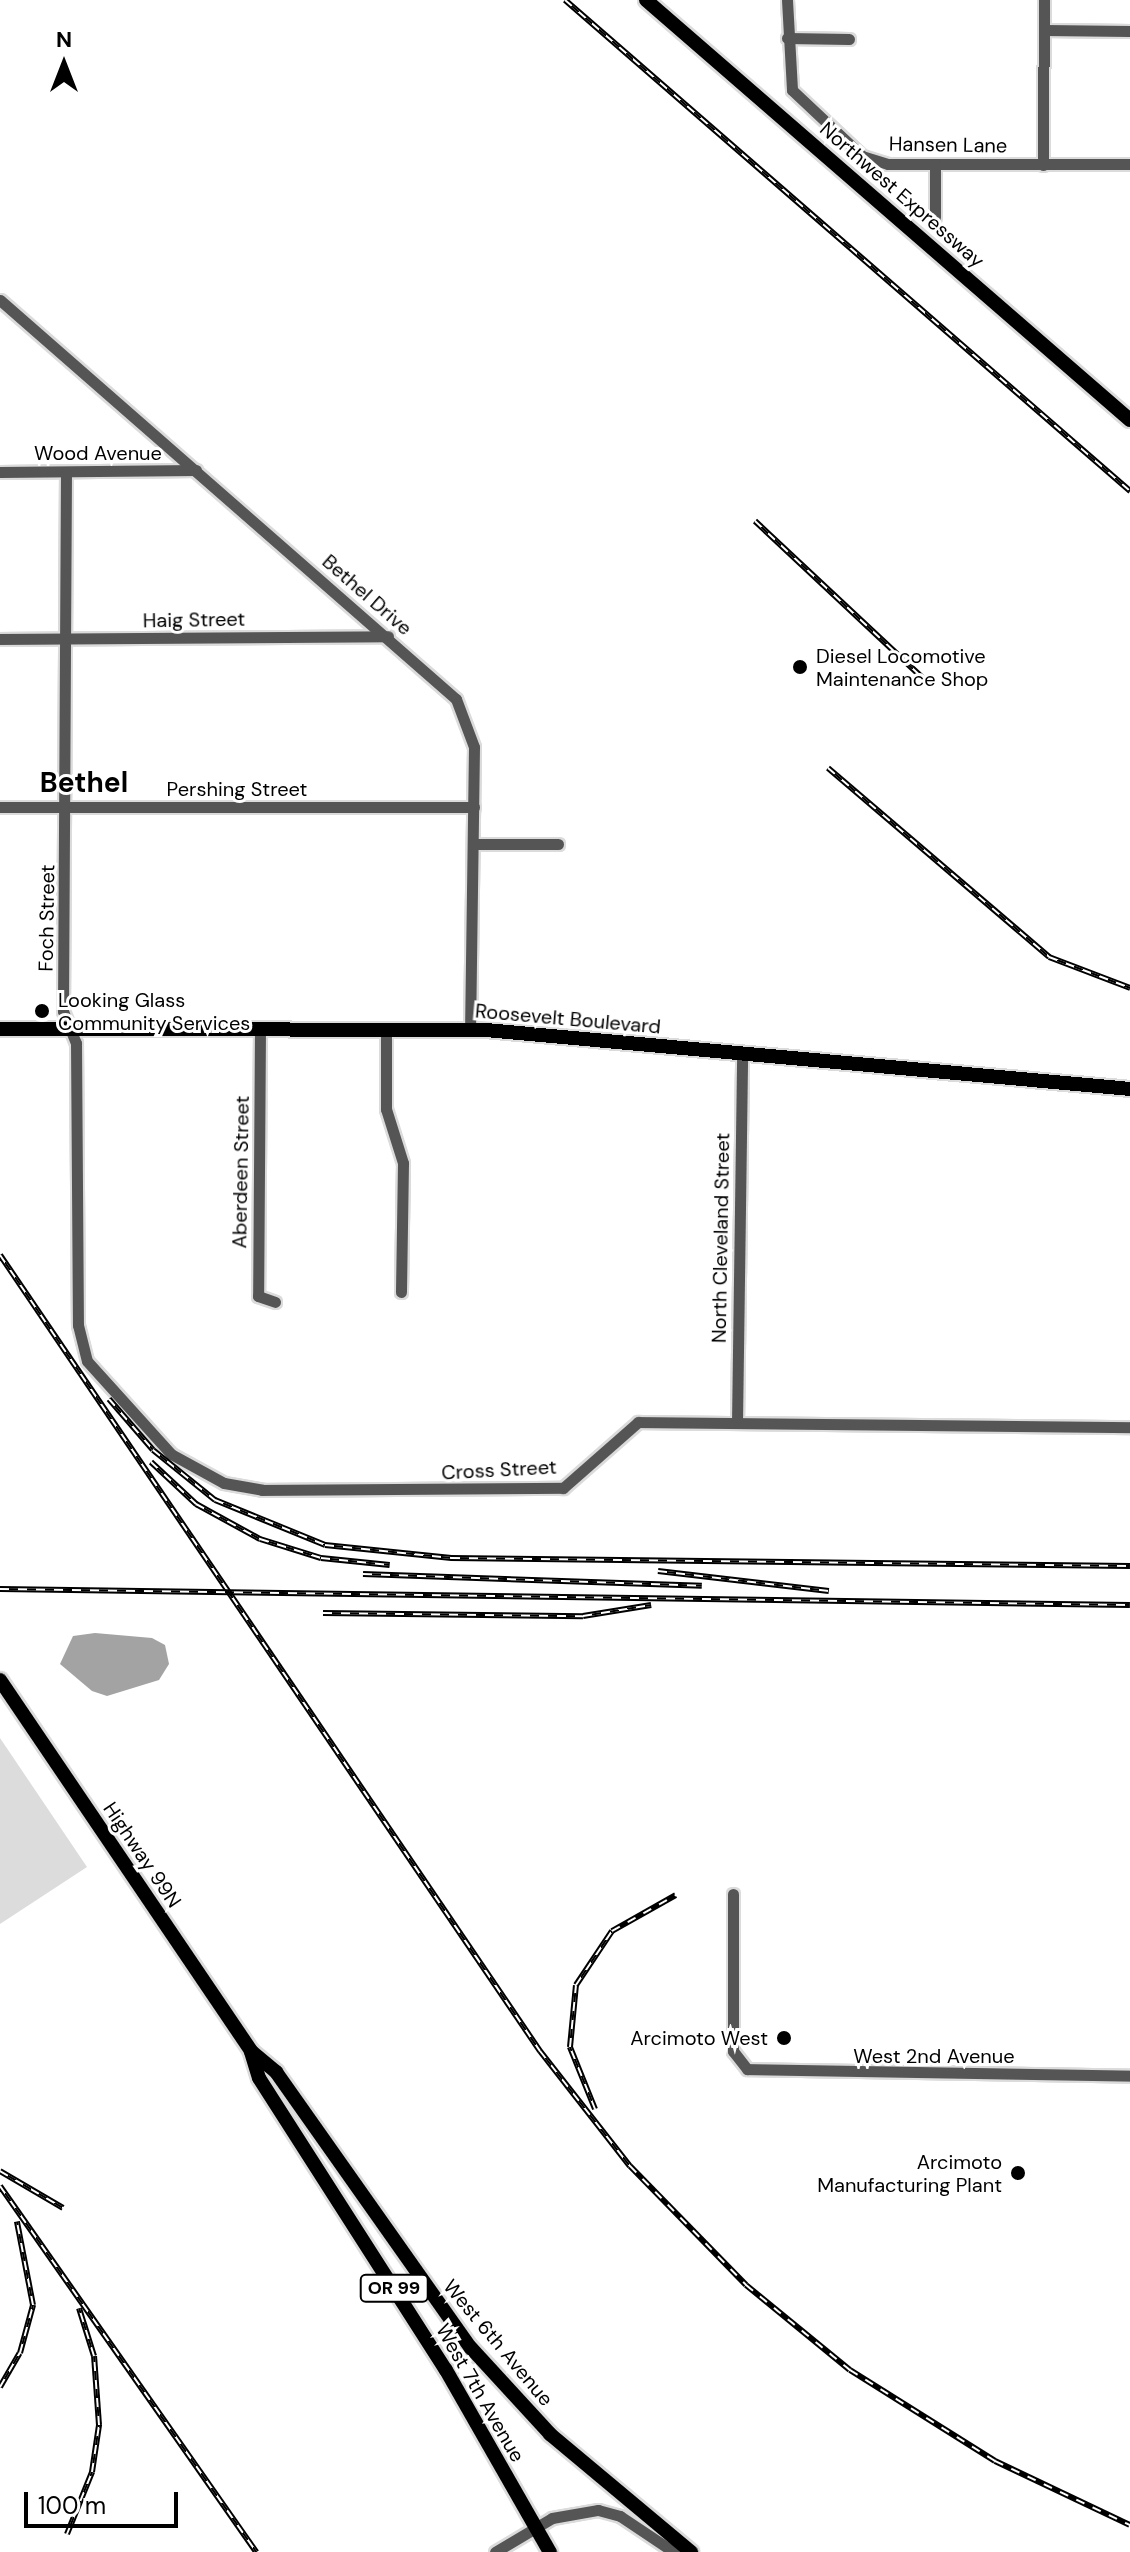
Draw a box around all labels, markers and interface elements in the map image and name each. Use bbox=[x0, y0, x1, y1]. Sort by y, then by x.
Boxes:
north arrow bbox=[24, 24, 104, 104]
text: N bbox=[56, 25, 72, 54]
street label: Northwest Expressway bbox=[815, 117, 989, 273]
street label: Hansen Lane bbox=[889, 132, 1007, 158]
street label: Wood Avenue bbox=[34, 441, 162, 465]
street label: Bethel Drive bbox=[317, 550, 417, 640]
street label: Haig Street bbox=[143, 607, 245, 633]
place label: Diesel Locomotive Maintenance Shop bbox=[816, 644, 988, 691]
marker: Diesel Locomotive Maintenance Shop bbox=[791, 658, 809, 676]
district label: Bethel bbox=[40, 766, 128, 800]
street label: Pershing Street bbox=[167, 777, 307, 801]
street label: Foch Street bbox=[34, 864, 60, 972]
place label: Looking Glass Community Services bbox=[58, 988, 250, 1035]
street label: Roosevelt Boulevard bbox=[474, 999, 662, 1039]
marker: Looking Glass Community Services bbox=[33, 1002, 51, 1020]
street label: Aberdeen Street bbox=[228, 1095, 254, 1249]
street label: North Cleveland Street bbox=[707, 1133, 735, 1343]
street label: Cross Street bbox=[441, 1455, 557, 1485]
street label: Highway 99N bbox=[98, 1798, 186, 1912]
place label: Arcimoto West bbox=[630, 2026, 768, 2050]
marker: Arcimoto West bbox=[775, 2029, 793, 2047]
street label: West 2nd Avenue bbox=[853, 2044, 1015, 2068]
place label: Arcimoto Manufacturing Plant bbox=[817, 2150, 1002, 2197]
marker: Arcimoto Manufacturing Plant bbox=[1009, 2164, 1027, 2182]
road number: OR 99 bbox=[358, 2274, 430, 2302]
street label: West 6th Avenue bbox=[438, 2275, 558, 2411]
street label: West 7th Avenue bbox=[431, 2320, 529, 2466]
scale bar bbox=[28, 2476, 182, 2526]
text: 100 m bbox=[38, 2490, 106, 2521]

